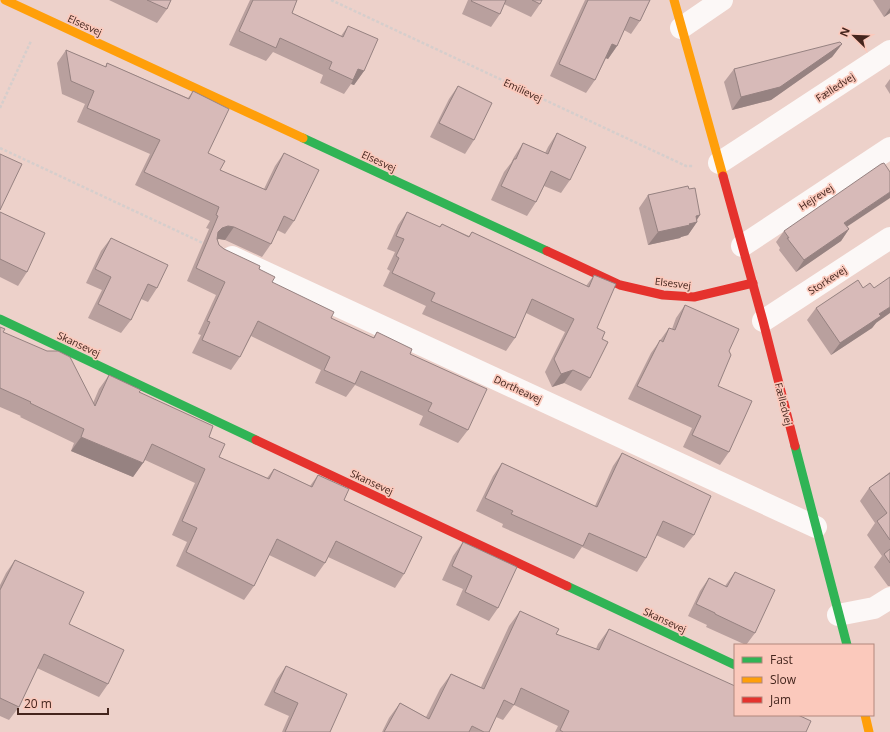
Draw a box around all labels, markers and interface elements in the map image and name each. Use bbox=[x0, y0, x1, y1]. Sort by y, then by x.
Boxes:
street label: Elsesvej bbox=[66, 11, 104, 39]
north arrow bbox=[834, 16, 874, 56]
text: N bbox=[836, 25, 853, 39]
street label: Fælledvej bbox=[813, 69, 857, 105]
street label: Emilievej bbox=[501, 75, 545, 105]
street label: Elsesvej bbox=[360, 147, 398, 175]
street label: Hejrevej bbox=[796, 181, 836, 213]
street label: Storkevej bbox=[805, 262, 849, 298]
street label: Elsesvej bbox=[654, 274, 692, 292]
street label: Skansevej bbox=[55, 328, 103, 360]
street label: Dortheavej bbox=[492, 372, 544, 406]
street label: Fælledvej bbox=[772, 381, 796, 427]
street label: Skansevej bbox=[348, 466, 396, 498]
street label: Skansevej bbox=[641, 604, 689, 636]
legend bbox=[734, 644, 874, 716]
text: Fast bbox=[770, 651, 793, 668]
text: Slow bbox=[770, 671, 797, 688]
scale bar bbox=[18, 690, 108, 716]
text: Jam bbox=[769, 691, 791, 708]
text: 20 m bbox=[24, 695, 52, 712]

